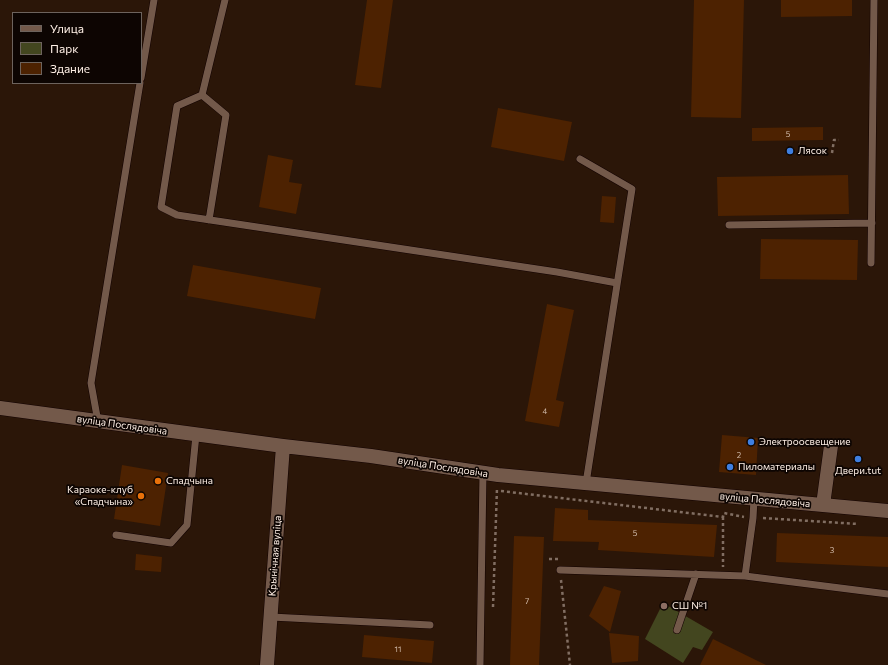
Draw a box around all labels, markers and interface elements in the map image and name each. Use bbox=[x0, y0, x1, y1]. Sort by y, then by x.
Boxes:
legend bbox=[12, 12, 142, 84]
text: Улица bbox=[50, 21, 84, 35]
text: Парк bbox=[50, 41, 79, 55]
text: Здание bbox=[50, 61, 90, 75]
house number: 5 bbox=[786, 129, 790, 139]
place label: Лясок bbox=[798, 145, 827, 157]
marker: Лясок bbox=[785, 146, 795, 156]
house number: 4 bbox=[543, 406, 547, 416]
street label: вуліца Послядовіча bbox=[76, 413, 168, 437]
place label: Электроосвещение bbox=[759, 436, 851, 448]
marker: Электроосвещение bbox=[746, 437, 756, 447]
house number: 2 bbox=[737, 450, 741, 460]
street label: вуліца Послядовіча bbox=[397, 454, 489, 480]
marker: Двери.tut bbox=[853, 454, 863, 464]
place label: Пиломатериалы bbox=[738, 461, 815, 473]
marker: Пиломатериалы bbox=[725, 462, 735, 472]
place label: Двери.tut bbox=[835, 465, 881, 477]
place label: Спадчына bbox=[166, 475, 213, 487]
marker: Спадчына bbox=[153, 476, 163, 486]
place label: Караоке-клуб «Спадчына» bbox=[67, 484, 133, 508]
street label: вуліца Послядовіча bbox=[719, 490, 811, 510]
marker: Караоке-клуб «Спадчына» bbox=[136, 491, 146, 501]
street label: Крынічная вуліца bbox=[266, 515, 284, 597]
house number: 5 bbox=[633, 528, 637, 538]
house number: 3 bbox=[830, 545, 834, 555]
house number: 7 bbox=[525, 596, 529, 606]
place label: СШ №1 bbox=[672, 600, 707, 612]
marker: СШ №1 bbox=[659, 601, 669, 611]
house number: 11 bbox=[395, 644, 401, 654]

